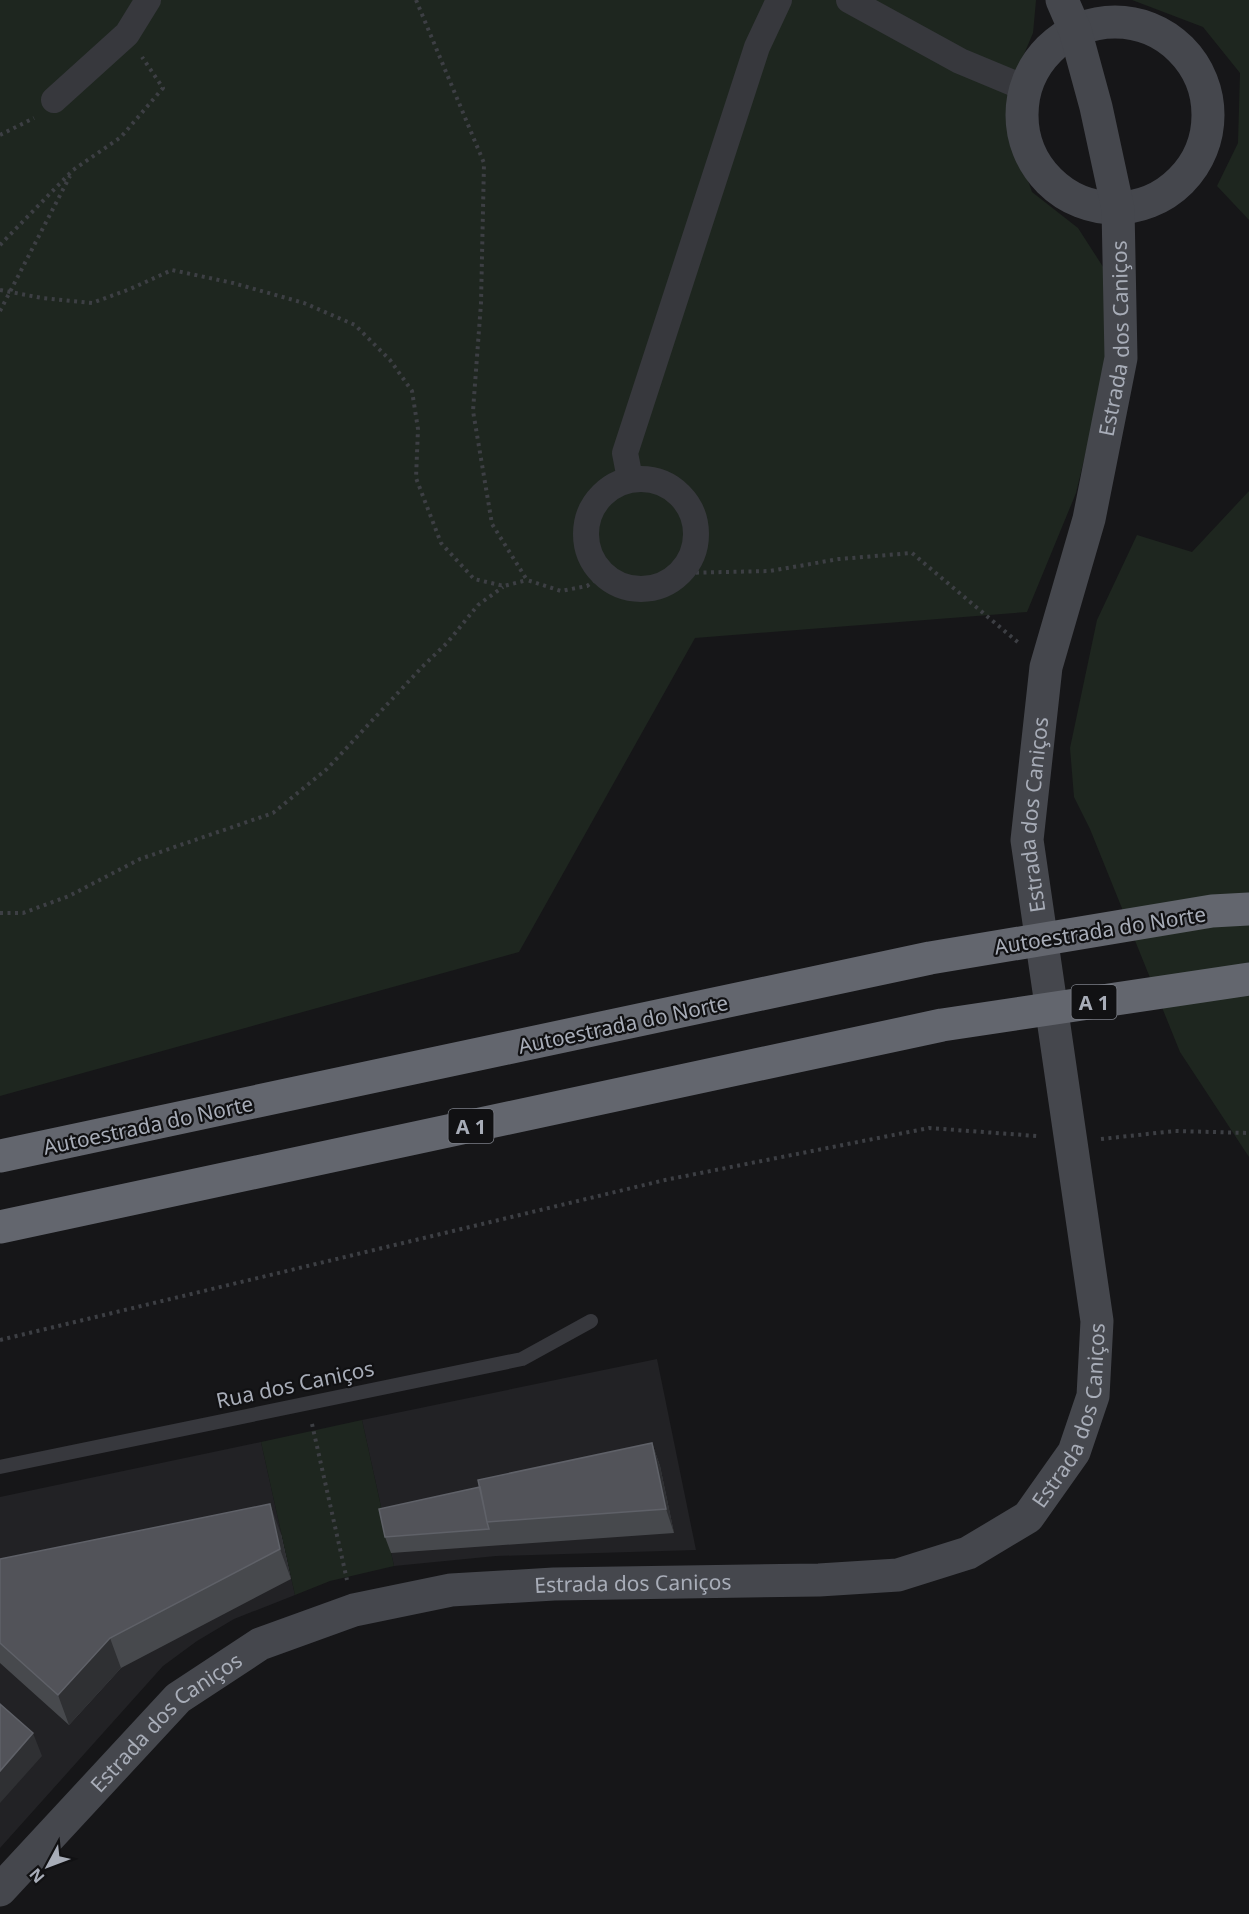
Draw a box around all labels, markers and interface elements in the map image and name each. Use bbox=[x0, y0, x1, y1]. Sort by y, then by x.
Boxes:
street label: Estrada dos Caniços bbox=[1092, 240, 1135, 439]
street label: Estrada dos Caniços bbox=[1013, 715, 1054, 914]
street label: Autoestrada do Norte bbox=[992, 899, 1208, 961]
road number: A 1 bbox=[1072, 985, 1116, 1019]
street label: Autoestrada do Norte bbox=[515, 988, 731, 1060]
street label: Autoestrada do Norte bbox=[40, 1089, 256, 1161]
road number: A 1 bbox=[448, 1109, 494, 1143]
street label: Estrada dos Caniços bbox=[1025, 1322, 1111, 1513]
street label: Rua dos Caniços bbox=[213, 1354, 377, 1414]
street label: Estrada dos Caniços bbox=[534, 1567, 732, 1599]
street label: Estrada dos Caniços bbox=[84, 1646, 247, 1798]
north arrow bbox=[18, 1836, 78, 1896]
text: N bbox=[24, 1864, 49, 1888]

